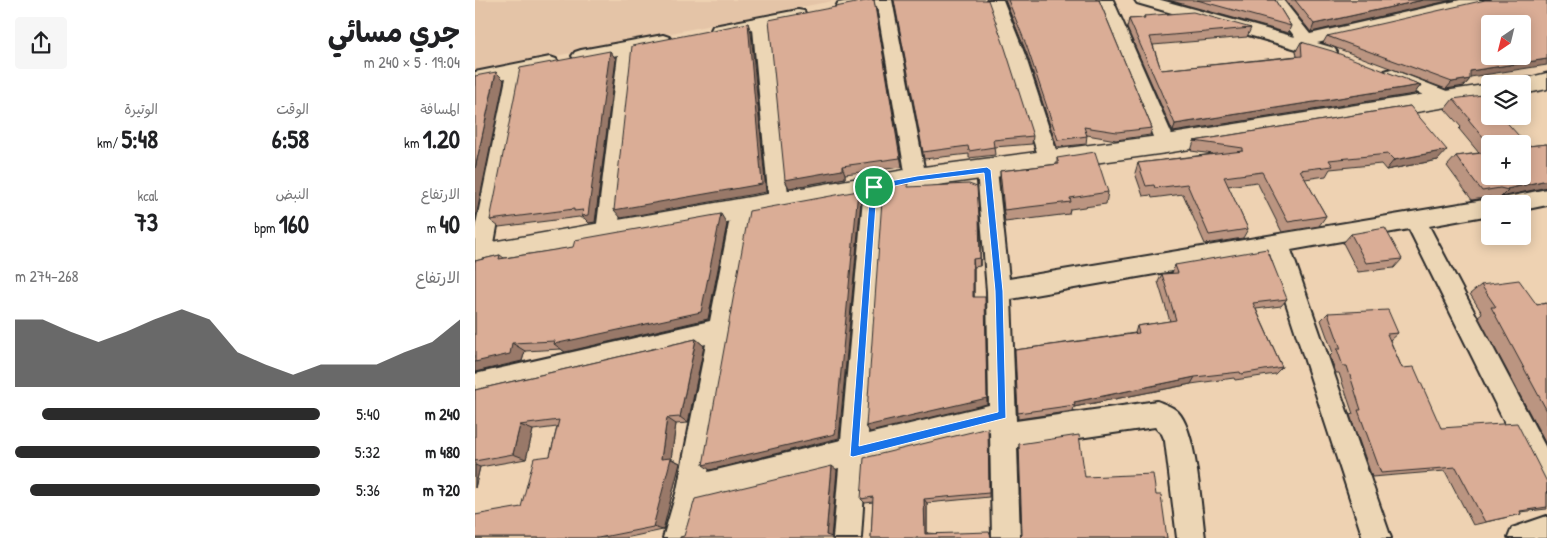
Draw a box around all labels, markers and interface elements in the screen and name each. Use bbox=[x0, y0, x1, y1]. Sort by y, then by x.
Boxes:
text: جري مسائي bbox=[328, 13, 460, 51]
north arrow bbox=[1481, 15, 1531, 65]
map controls bbox=[1481, 15, 1531, 245]
button: share bbox=[15, 17, 67, 69]
text: 19:04 · 5 × 240 m bbox=[364, 51, 460, 73]
button: layers bbox=[1481, 75, 1531, 125]
text: الوتيرة bbox=[124, 99, 158, 118]
text: الوقت bbox=[276, 99, 309, 118]
text: المسافة bbox=[420, 99, 460, 118]
text: 5:48 bbox=[121, 122, 158, 156]
text: 6:58 bbox=[272, 122, 309, 156]
text: 1.20 bbox=[423, 122, 460, 156]
text: /km bbox=[97, 133, 121, 152]
text: km bbox=[404, 133, 423, 152]
button: + bbox=[1481, 135, 1531, 185]
pin bbox=[853, 166, 895, 208]
icon: arrive bbox=[860, 173, 888, 201]
text: النبض bbox=[276, 184, 309, 203]
text: الارتفاع bbox=[421, 184, 460, 203]
text: kcal bbox=[138, 186, 158, 205]
button: − bbox=[1481, 195, 1531, 245]
text: 73 bbox=[134, 205, 158, 239]
text: 160 bbox=[279, 207, 309, 241]
text: 40 bbox=[439, 207, 460, 241]
text: bpm bbox=[254, 218, 279, 237]
text: m bbox=[427, 218, 439, 237]
text: 268–274 m bbox=[15, 265, 79, 287]
text: الارتفاع bbox=[415, 266, 460, 288]
text: 5:40 bbox=[356, 403, 380, 425]
text: 240 m bbox=[425, 403, 460, 425]
text: 5:32 bbox=[355, 441, 380, 463]
text: 480 m bbox=[425, 441, 460, 463]
text: 5:36 bbox=[356, 479, 380, 501]
text: 720 m bbox=[423, 479, 460, 501]

